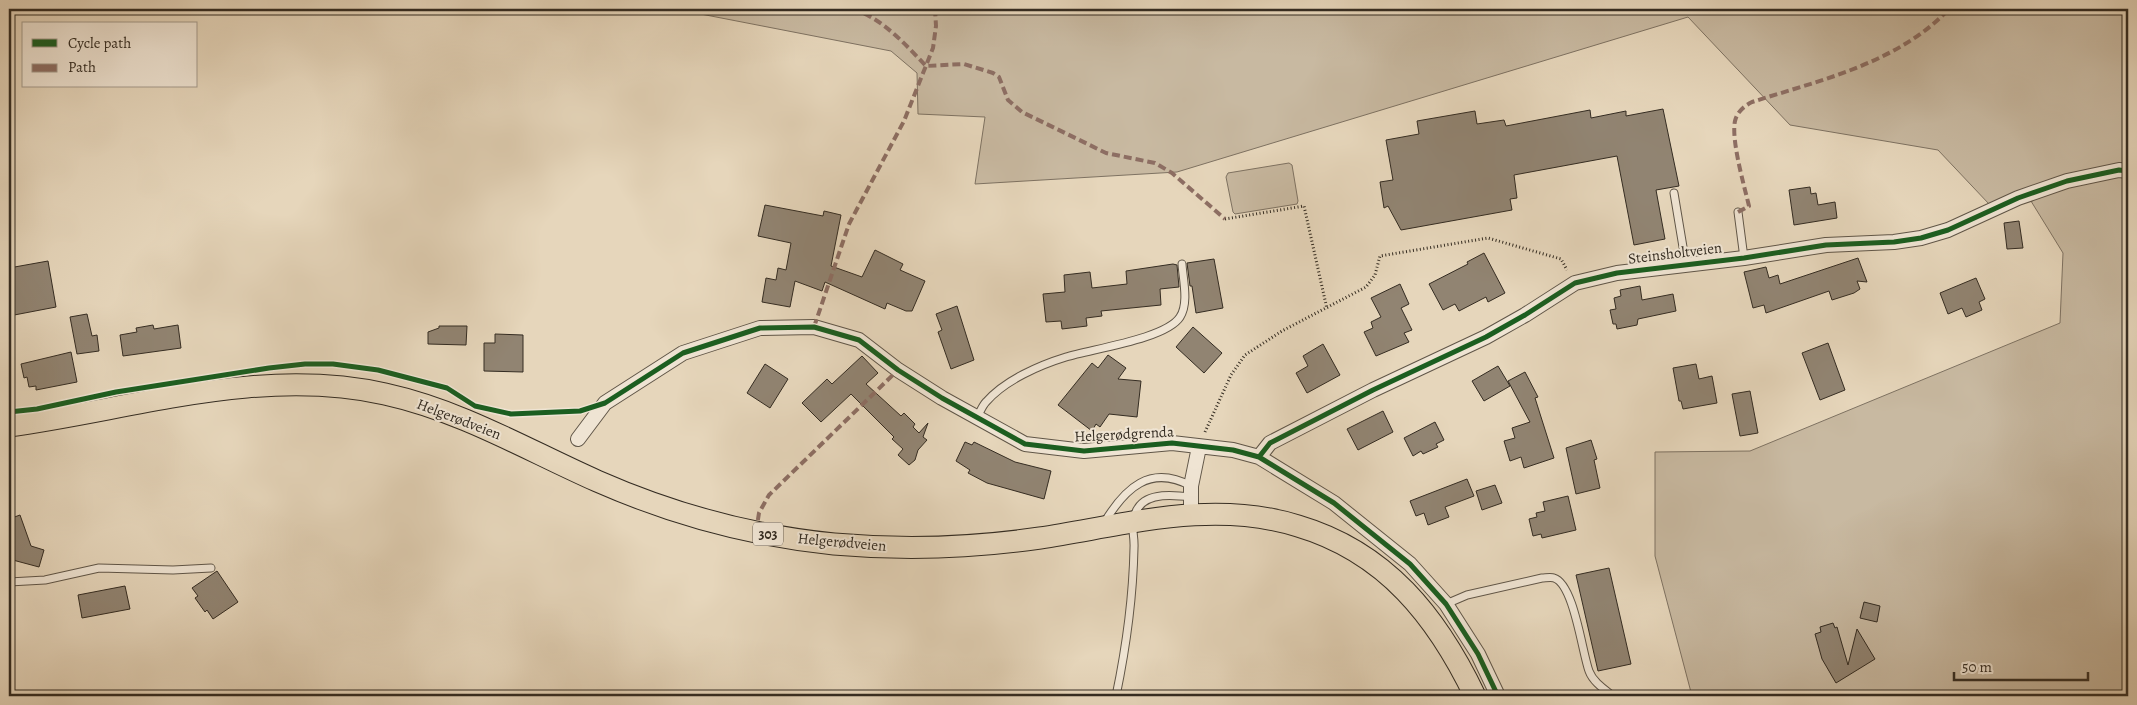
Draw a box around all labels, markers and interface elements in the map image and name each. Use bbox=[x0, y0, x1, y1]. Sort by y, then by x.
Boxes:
legend bbox=[22, 22, 198, 88]
text: Cycle path bbox=[68, 33, 131, 53]
text: Path bbox=[68, 57, 96, 77]
street label: Steinsholtveien bbox=[1627, 237, 1723, 269]
street label: Helgerødveien bbox=[414, 394, 504, 444]
street label: Helgerødgrenda bbox=[1074, 421, 1174, 447]
road number: 303 bbox=[753, 522, 783, 546]
street label: Helgerødveien bbox=[797, 528, 887, 556]
scale bar bbox=[1954, 650, 2088, 682]
text: 50 m bbox=[1962, 657, 1992, 677]

